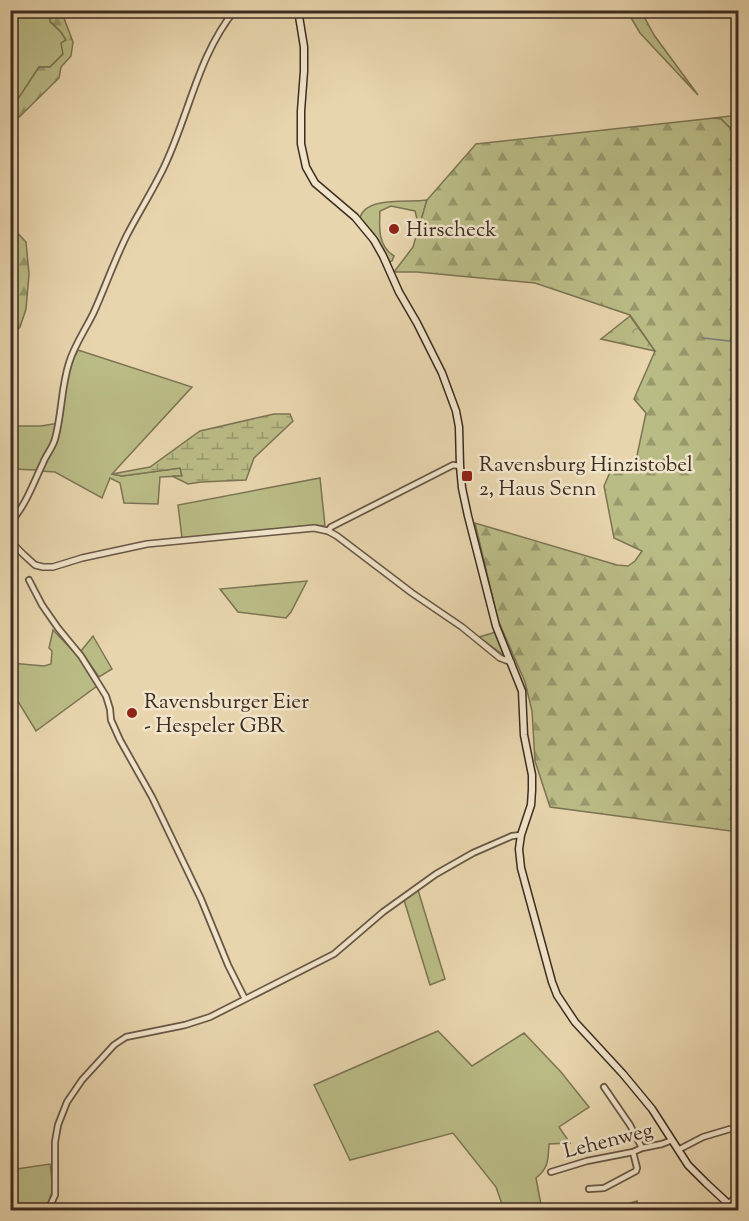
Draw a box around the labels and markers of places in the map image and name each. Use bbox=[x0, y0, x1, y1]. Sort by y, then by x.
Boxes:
place label: Hirscheck bbox=[406, 216, 497, 246]
marker: Hirscheck bbox=[387, 222, 401, 236]
place label: Ravensburg Hinzistobel 2, Haus Senn bbox=[479, 451, 693, 505]
marker: Ravensburg Hinzistobel 2, Haus Senn bbox=[460, 469, 474, 483]
place label: Ravensburger Eier - Hespeler GBR bbox=[144, 688, 309, 742]
marker: Ravensburger Eier - Hespeler GBR bbox=[125, 706, 139, 720]

